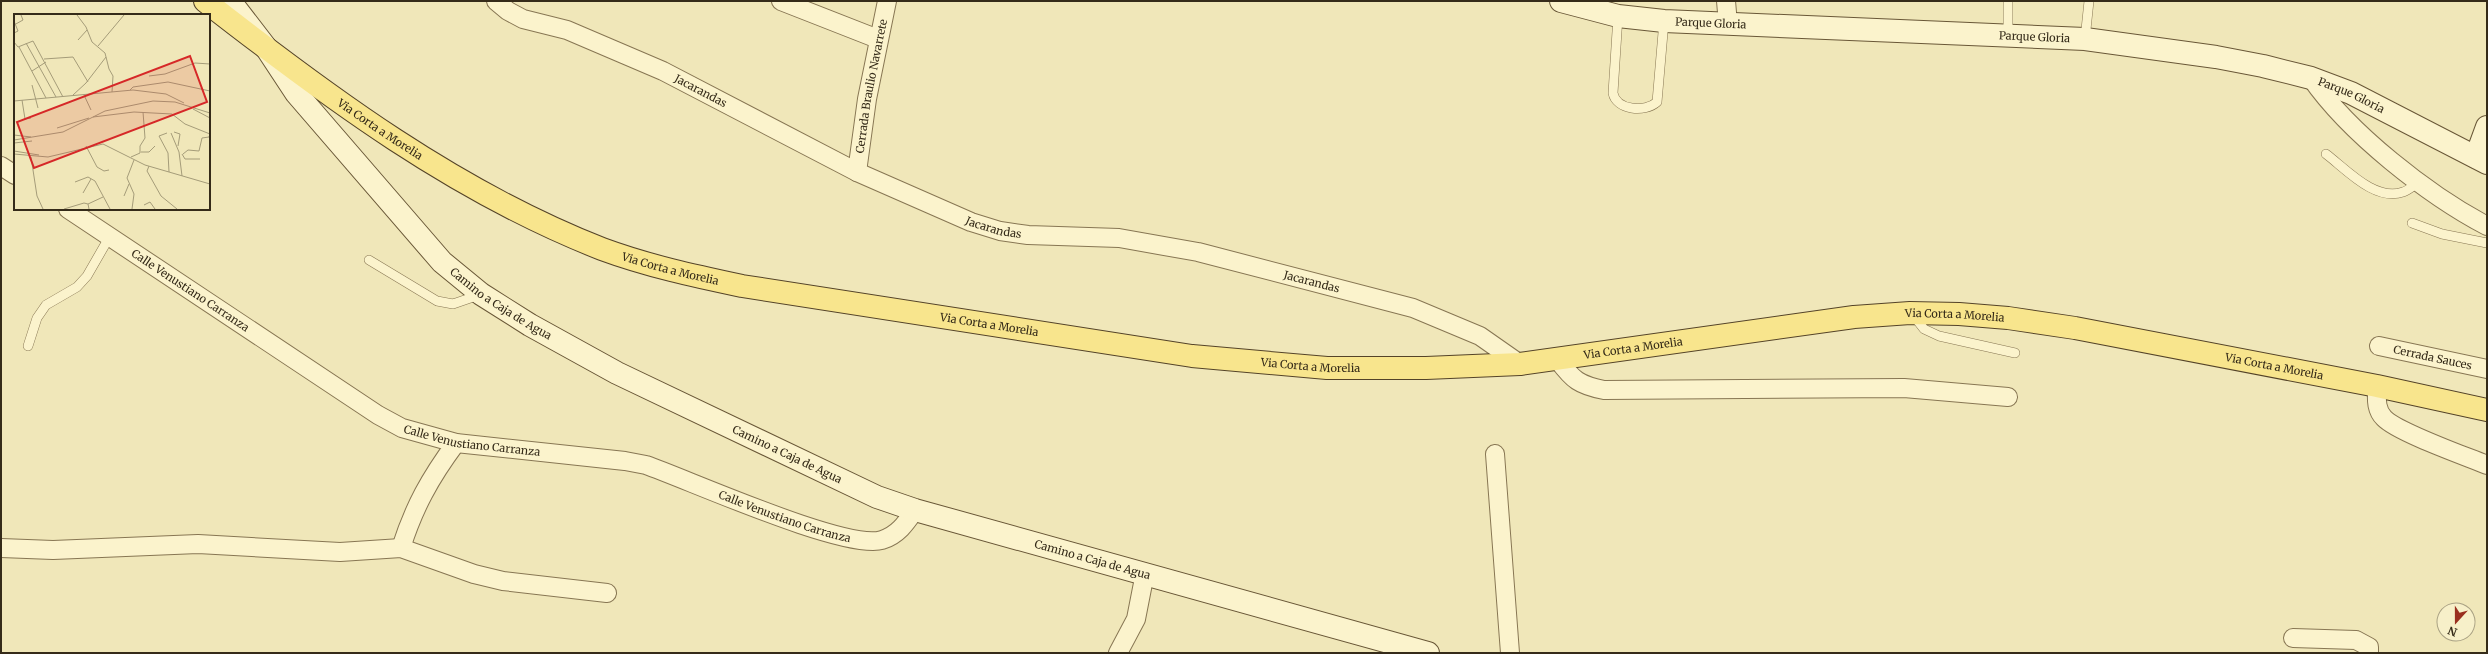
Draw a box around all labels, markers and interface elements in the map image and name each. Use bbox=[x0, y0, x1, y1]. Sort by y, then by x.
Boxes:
inset map bbox=[14, 14, 210, 210]
street label: Parque Gloria bbox=[1675, 14, 1747, 32]
street label: Cerrada Braulio Navarrete bbox=[853, 18, 890, 154]
street label: Parque Gloria bbox=[1999, 28, 2070, 45]
street label: Jacarandas bbox=[671, 71, 729, 110]
street label: Parque Gloria bbox=[2316, 74, 2387, 116]
street label: Via Corta a Morelia bbox=[334, 95, 425, 163]
street label: Jacarandas bbox=[963, 213, 1022, 241]
street label: Calle Venustiano Carranza bbox=[129, 246, 252, 335]
street label: Via Corta a Morelia bbox=[619, 249, 720, 288]
street label: Camino a Caja de Agua bbox=[447, 265, 554, 343]
street label: Jacarandas bbox=[1281, 267, 1341, 296]
street label: Via Corta a Morelia bbox=[1904, 306, 2005, 325]
street label: Via Corta a Morelia bbox=[938, 310, 1040, 339]
street label: Via Corta a Morelia bbox=[1582, 334, 1684, 362]
street label: Cerrada Sauces bbox=[2392, 342, 2473, 373]
street label: Via Corta a Morelia bbox=[2223, 350, 2325, 383]
street label: Via Corta a Morelia bbox=[1259, 355, 1360, 375]
street label: Calle Venustiano Carranza bbox=[402, 422, 541, 459]
street label: Camino a Caja de Agua bbox=[730, 422, 844, 486]
street label: Calle Venustiano Carranza bbox=[717, 487, 852, 545]
street label: Camino a Caja de Agua bbox=[1033, 537, 1152, 582]
north arrow bbox=[2436, 602, 2476, 642]
text: N bbox=[2446, 623, 2459, 639]

